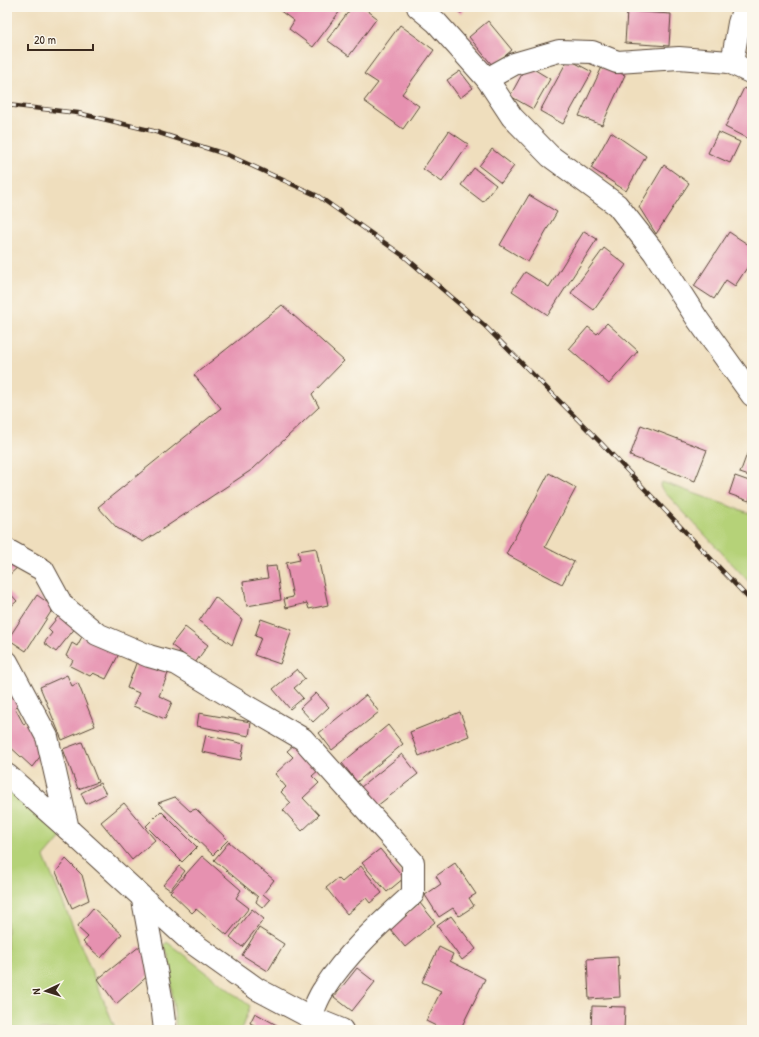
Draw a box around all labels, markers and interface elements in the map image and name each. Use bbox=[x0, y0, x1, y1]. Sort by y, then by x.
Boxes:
scale bar bbox=[28, 26, 93, 52]
text: 20 m bbox=[34, 31, 56, 48]
north arrow bbox=[26, 971, 66, 1011]
text: N bbox=[29, 988, 43, 995]

